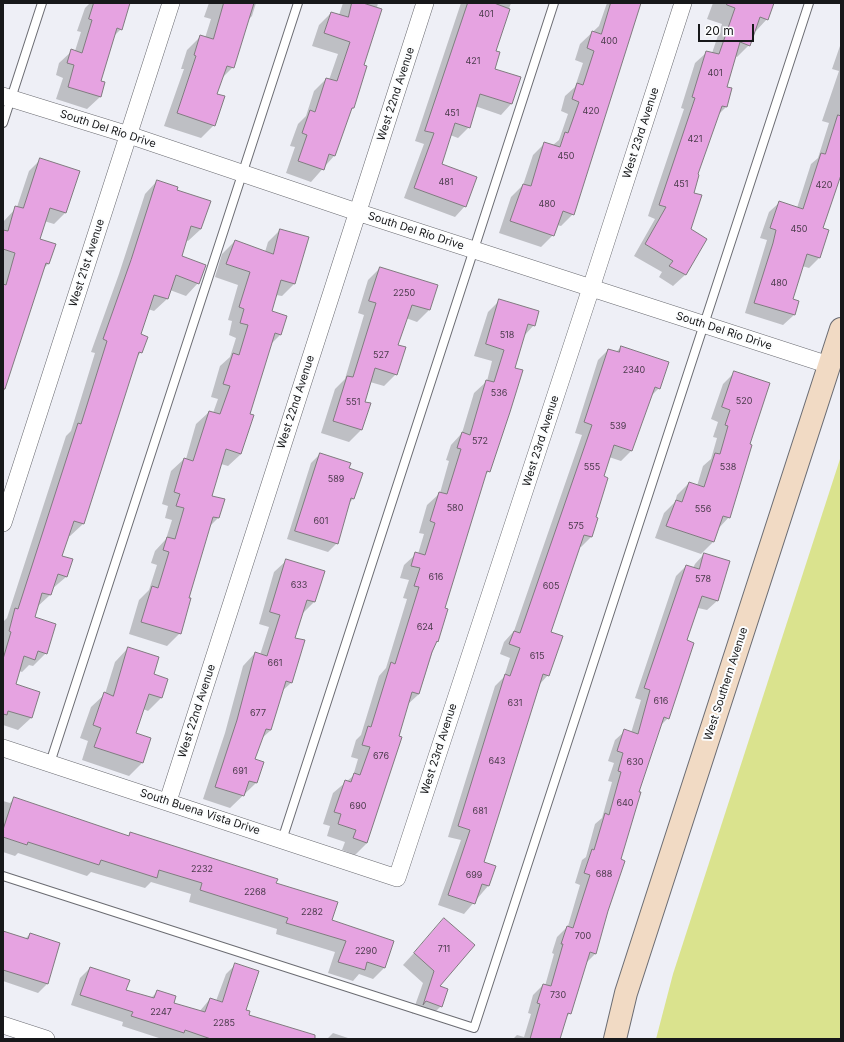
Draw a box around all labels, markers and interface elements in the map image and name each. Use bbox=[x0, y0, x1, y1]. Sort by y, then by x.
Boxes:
house number: 401 bbox=[478, 9, 494, 19]
scale bar bbox=[700, 16, 756, 42]
text: 20 m bbox=[705, 23, 734, 38]
house number: 400 bbox=[600, 36, 618, 46]
street label: West 22nd Avenue bbox=[375, 46, 417, 142]
house number: 421 bbox=[466, 56, 480, 66]
house number: 401 bbox=[707, 68, 723, 78]
street label: West 23rd Avenue bbox=[620, 86, 662, 180]
house number: 420 bbox=[583, 106, 599, 116]
street label: South Del Rio Drive bbox=[58, 107, 158, 151]
house number: 451 bbox=[445, 108, 459, 118]
house number: 421 bbox=[688, 134, 702, 144]
house number: 450 bbox=[558, 151, 574, 161]
house number: 481 bbox=[438, 177, 454, 187]
house number: 451 bbox=[674, 179, 688, 189]
house number: 420 bbox=[816, 180, 832, 190]
house number: 480 bbox=[538, 199, 556, 209]
street label: South Del Rio Drive bbox=[366, 209, 466, 253]
street label: West 21st Avenue bbox=[67, 217, 107, 309]
house number: 450 bbox=[791, 224, 807, 234]
house number: 480 bbox=[770, 278, 788, 288]
house number: 2250 bbox=[393, 288, 415, 298]
street label: South Del Rio Drive bbox=[674, 309, 774, 353]
house number: 518 bbox=[500, 330, 514, 340]
house number: 527 bbox=[373, 350, 389, 360]
street label: West 22nd Avenue bbox=[275, 354, 317, 450]
house number: 2340 bbox=[623, 365, 645, 375]
house number: 536 bbox=[491, 388, 507, 398]
street label: West 23rd Avenue bbox=[520, 394, 562, 488]
house number: 520 bbox=[736, 396, 752, 406]
house number: 551 bbox=[346, 397, 360, 407]
house number: 539 bbox=[610, 421, 626, 431]
house number: 572 bbox=[472, 436, 488, 446]
house number: 555 bbox=[584, 462, 600, 472]
house number: 538 bbox=[720, 462, 736, 472]
house number: 589 bbox=[328, 474, 344, 484]
house number: 580 bbox=[447, 503, 463, 513]
house number: 556 bbox=[695, 504, 711, 514]
house number: 601 bbox=[314, 516, 328, 526]
house number: 575 bbox=[568, 521, 584, 531]
house number: 616 bbox=[429, 572, 443, 582]
house number: 578 bbox=[695, 574, 711, 584]
house number: 633 bbox=[291, 580, 307, 590]
house number: 605 bbox=[543, 581, 559, 591]
house number: 624 bbox=[417, 622, 433, 632]
street label: West Southern Avenue bbox=[701, 626, 751, 742]
house number: 615 bbox=[530, 651, 544, 661]
house number: 661 bbox=[268, 658, 282, 668]
street label: West 22nd Avenue bbox=[176, 663, 218, 759]
house number: 616 bbox=[654, 696, 668, 706]
house number: 631 bbox=[508, 698, 522, 708]
street label: West 23rd Avenue bbox=[418, 702, 460, 796]
house number: 677 bbox=[250, 708, 266, 718]
house number: 676 bbox=[373, 751, 389, 761]
house number: 643 bbox=[489, 756, 505, 766]
house number: 630 bbox=[627, 757, 643, 767]
house number: 691 bbox=[233, 766, 247, 776]
street label: South Buena Vista Drive bbox=[138, 786, 262, 838]
house number: 640 bbox=[616, 798, 634, 808]
house number: 690 bbox=[350, 801, 366, 811]
house number: 681 bbox=[473, 806, 487, 816]
house number: 2232 bbox=[191, 864, 213, 874]
house number: 688 bbox=[596, 869, 612, 879]
house number: 699 bbox=[466, 870, 482, 880]
house number: 2268 bbox=[244, 887, 266, 897]
house number: 2282 bbox=[301, 907, 323, 917]
house number: 700 bbox=[575, 931, 591, 941]
house number: 711 bbox=[438, 944, 450, 954]
house number: 2290 bbox=[355, 946, 377, 956]
house number: 730 bbox=[550, 990, 566, 1000]
house number: 2247 bbox=[150, 1007, 172, 1017]
house number: 2285 bbox=[213, 1018, 235, 1028]

